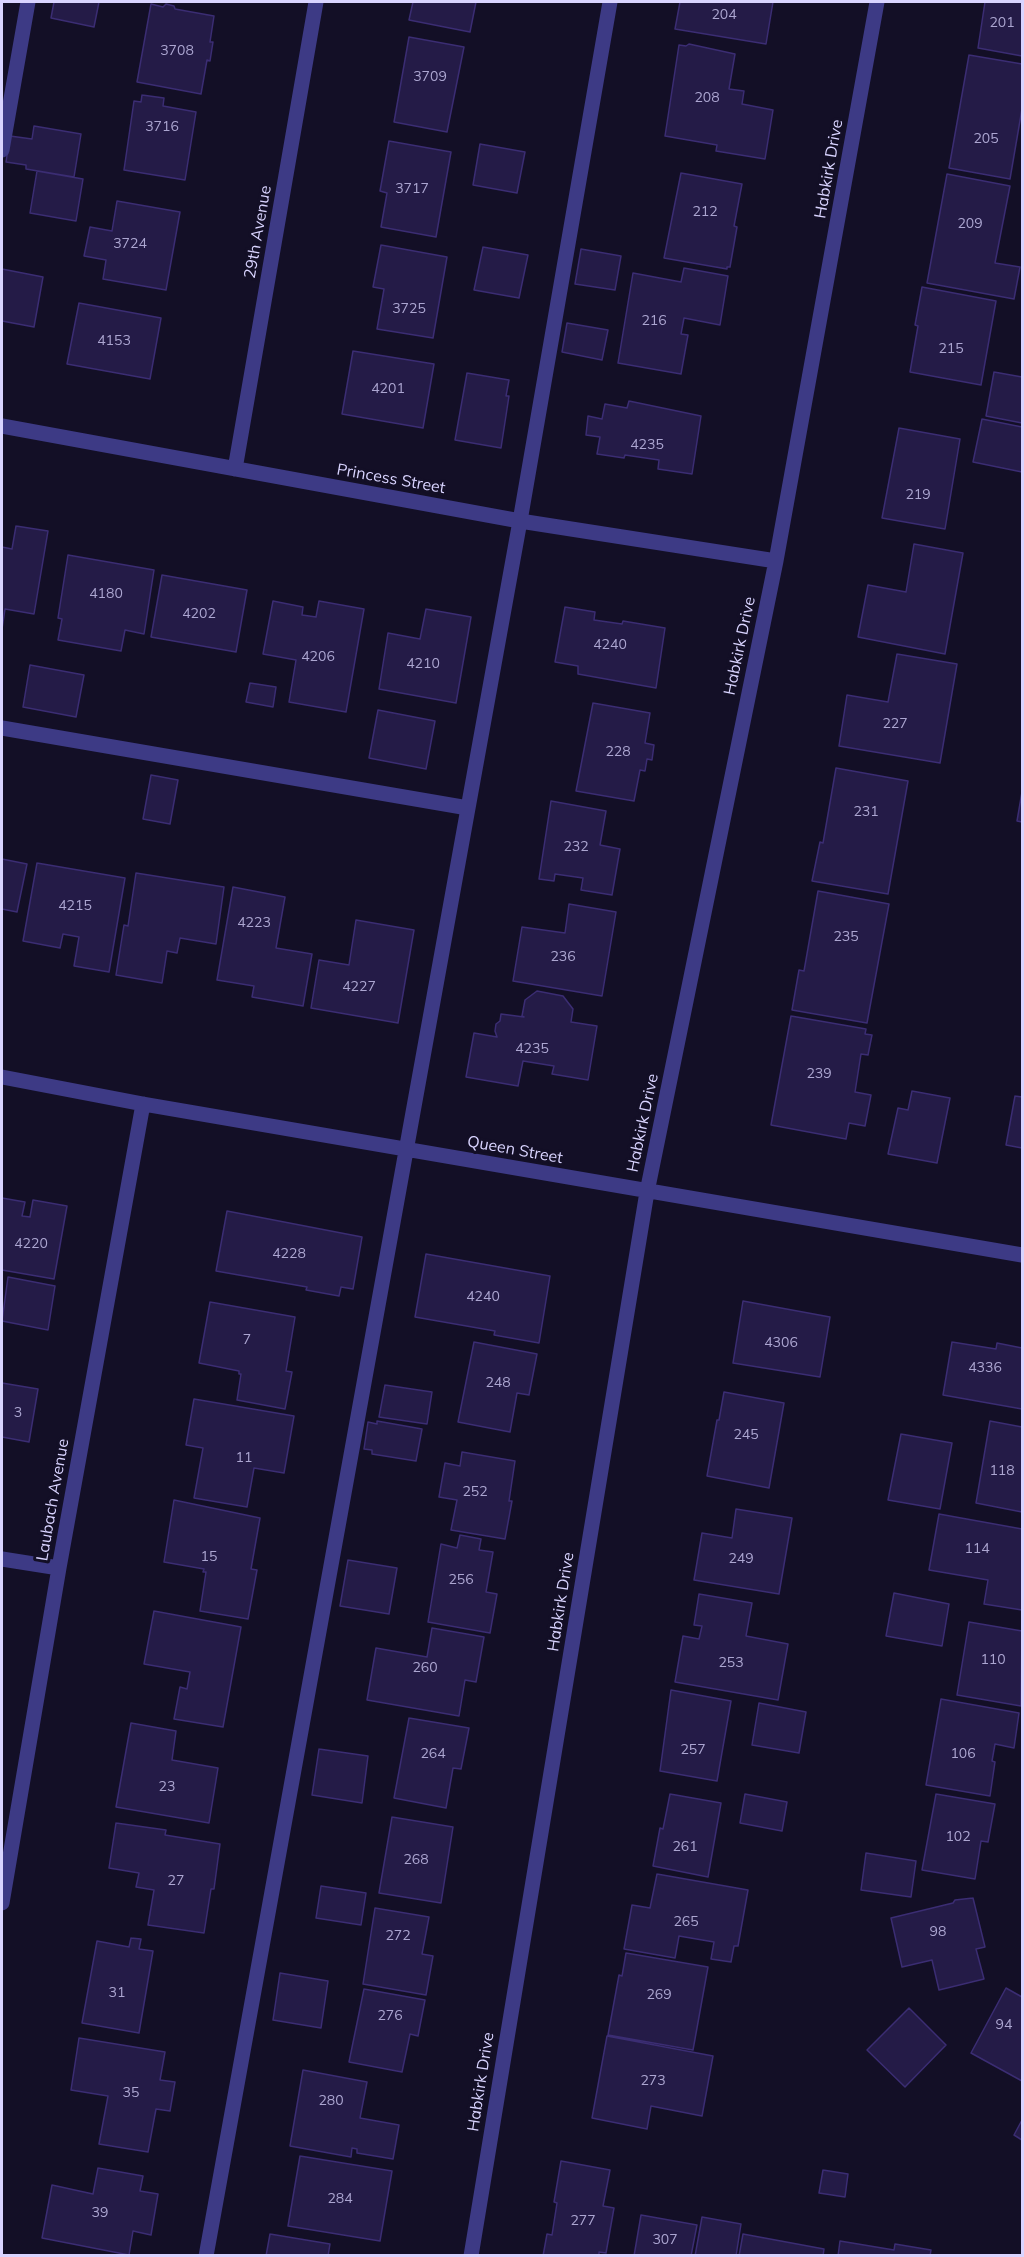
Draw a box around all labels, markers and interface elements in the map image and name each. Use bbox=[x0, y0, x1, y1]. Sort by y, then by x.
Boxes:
house number: 204 bbox=[711, 7, 737, 23]
house number: 201 bbox=[989, 15, 1015, 31]
house number: 3708 bbox=[160, 43, 194, 59]
house number: 3709 bbox=[413, 69, 447, 85]
house number: 208 bbox=[694, 90, 720, 106]
street label: Habkirk Drive bbox=[811, 118, 847, 220]
house number: 3716 bbox=[145, 119, 179, 135]
house number: 205 bbox=[973, 131, 999, 147]
house number: 3717 bbox=[395, 181, 429, 197]
street label: 29th Avenue bbox=[240, 184, 276, 280]
house number: 212 bbox=[692, 204, 718, 220]
house number: 209 bbox=[957, 216, 983, 232]
house number: 3724 bbox=[113, 236, 147, 252]
house number: 3725 bbox=[392, 301, 426, 317]
house number: 216 bbox=[641, 313, 667, 329]
house number: 4153 bbox=[97, 333, 131, 349]
house number: 215 bbox=[938, 341, 964, 357]
house number: 4201 bbox=[371, 381, 405, 397]
house number: 4235 bbox=[630, 437, 664, 453]
street label: Princess Street bbox=[335, 460, 447, 498]
house number: 219 bbox=[905, 487, 931, 503]
house number: 4180 bbox=[89, 586, 123, 602]
street label: Habkirk Drive bbox=[720, 595, 760, 697]
house number: 4202 bbox=[182, 606, 216, 622]
house number: 4240 bbox=[593, 637, 627, 653]
house number: 4206 bbox=[301, 649, 335, 665]
house number: 4210 bbox=[406, 656, 440, 672]
house number: 227 bbox=[882, 716, 908, 732]
house number: 228 bbox=[605, 744, 631, 760]
house number: 231 bbox=[853, 804, 879, 820]
house number: 232 bbox=[563, 839, 589, 855]
house number: 4215 bbox=[58, 898, 92, 914]
house number: 4223 bbox=[237, 915, 271, 931]
house number: 235 bbox=[833, 929, 859, 945]
house number: 236 bbox=[550, 949, 576, 965]
house number: 4227 bbox=[342, 979, 376, 995]
house number: 4235 bbox=[515, 1041, 549, 1057]
house number: 239 bbox=[806, 1066, 832, 1082]
street label: Habkirk Drive bbox=[623, 1072, 663, 1174]
street label: Queen Street bbox=[466, 1132, 564, 1168]
house number: 4220 bbox=[14, 1236, 48, 1252]
house number: 4228 bbox=[272, 1246, 306, 1262]
house number: 4240 bbox=[466, 1289, 500, 1305]
house number: 7 bbox=[243, 1332, 251, 1348]
house number: 4306 bbox=[764, 1335, 798, 1351]
house number: 4336 bbox=[968, 1360, 1002, 1376]
house number: 248 bbox=[485, 1375, 511, 1391]
house number: 3 bbox=[14, 1405, 22, 1421]
house number: 245 bbox=[733, 1427, 759, 1443]
street label: Laubach Avenue bbox=[33, 1437, 73, 1563]
house number: 11 bbox=[236, 1450, 252, 1466]
house number: 118 bbox=[989, 1463, 1015, 1479]
house number: 252 bbox=[462, 1484, 488, 1500]
house number: 114 bbox=[964, 1541, 990, 1557]
house number: 15 bbox=[201, 1549, 217, 1565]
street label: Habkirk Drive bbox=[544, 1551, 578, 1653]
house number: 249 bbox=[728, 1551, 754, 1567]
house number: 256 bbox=[448, 1572, 474, 1588]
house number: 110 bbox=[980, 1652, 1006, 1668]
house number: 253 bbox=[718, 1655, 744, 1671]
house number: 260 bbox=[412, 1660, 438, 1676]
house number: 257 bbox=[680, 1742, 706, 1758]
house number: 264 bbox=[420, 1746, 446, 1762]
house number: 106 bbox=[950, 1746, 976, 1762]
house number: 23 bbox=[159, 1779, 175, 1795]
house number: 102 bbox=[945, 1829, 971, 1845]
house number: 261 bbox=[672, 1839, 698, 1855]
house number: 268 bbox=[403, 1852, 429, 1868]
house number: 27 bbox=[168, 1873, 184, 1889]
house number: 265 bbox=[673, 1914, 699, 1930]
house number: 98 bbox=[930, 1924, 946, 1940]
house number: 272 bbox=[385, 1928, 411, 1944]
house number: 31 bbox=[109, 1985, 125, 2001]
house number: 269 bbox=[646, 1987, 672, 2003]
house number: 276 bbox=[377, 2008, 403, 2024]
house number: 94 bbox=[996, 2017, 1012, 2033]
street label: Habkirk Drive bbox=[464, 2031, 498, 2133]
house number: 273 bbox=[640, 2073, 666, 2089]
house number: 35 bbox=[123, 2085, 139, 2101]
house number: 280 bbox=[318, 2093, 344, 2109]
house number: 284 bbox=[327, 2191, 353, 2207]
house number: 39 bbox=[92, 2205, 108, 2221]
house number: 277 bbox=[570, 2213, 596, 2229]
house number: 307 bbox=[652, 2232, 678, 2248]

